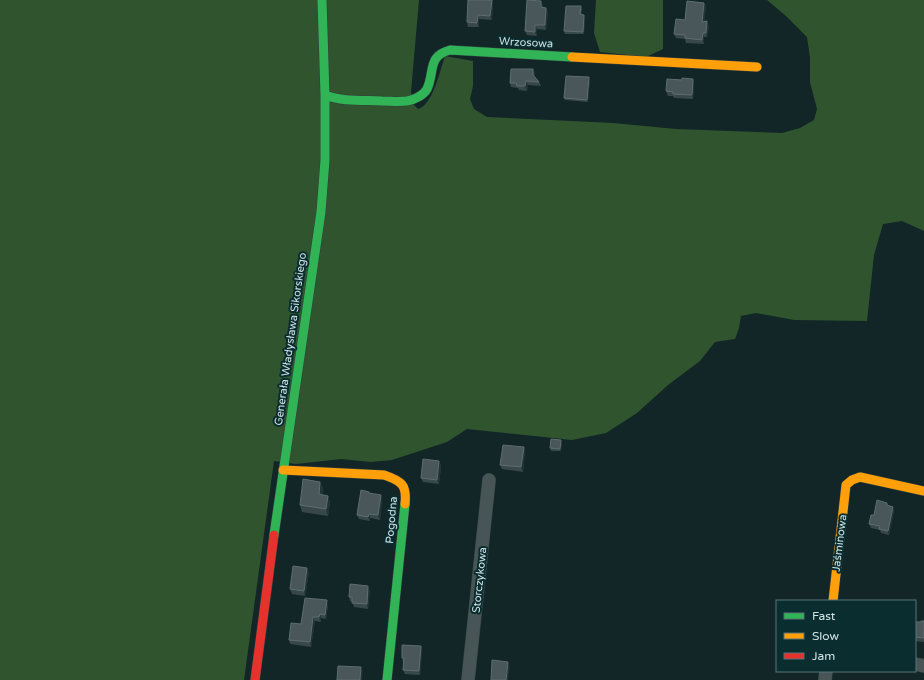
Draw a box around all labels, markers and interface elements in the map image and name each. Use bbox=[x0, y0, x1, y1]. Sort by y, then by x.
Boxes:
street label: Wrzosowa bbox=[499, 35, 553, 50]
street label: Generała Władysława Sikorskiego bbox=[272, 251, 309, 426]
street label: Pogodna bbox=[383, 496, 400, 544]
street label: Jaśminowa bbox=[830, 514, 849, 572]
street label: Storczykowa bbox=[470, 547, 489, 614]
legend bbox=[776, 600, 916, 672]
text: Fast bbox=[812, 609, 836, 623]
text: Slow bbox=[812, 629, 839, 643]
text: Jam bbox=[812, 649, 835, 663]

